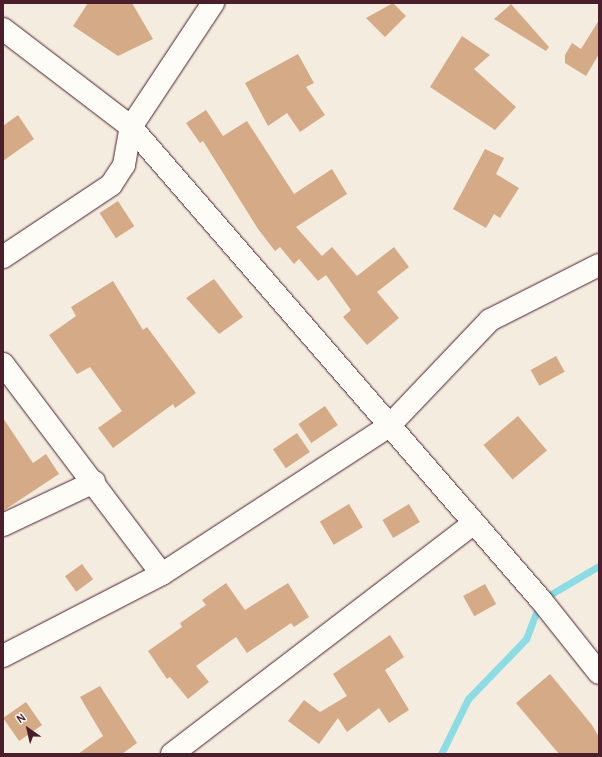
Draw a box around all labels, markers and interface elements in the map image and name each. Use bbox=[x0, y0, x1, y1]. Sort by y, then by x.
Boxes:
north arrow bbox=[8, 709, 48, 749]
text: N bbox=[14, 711, 28, 726]

